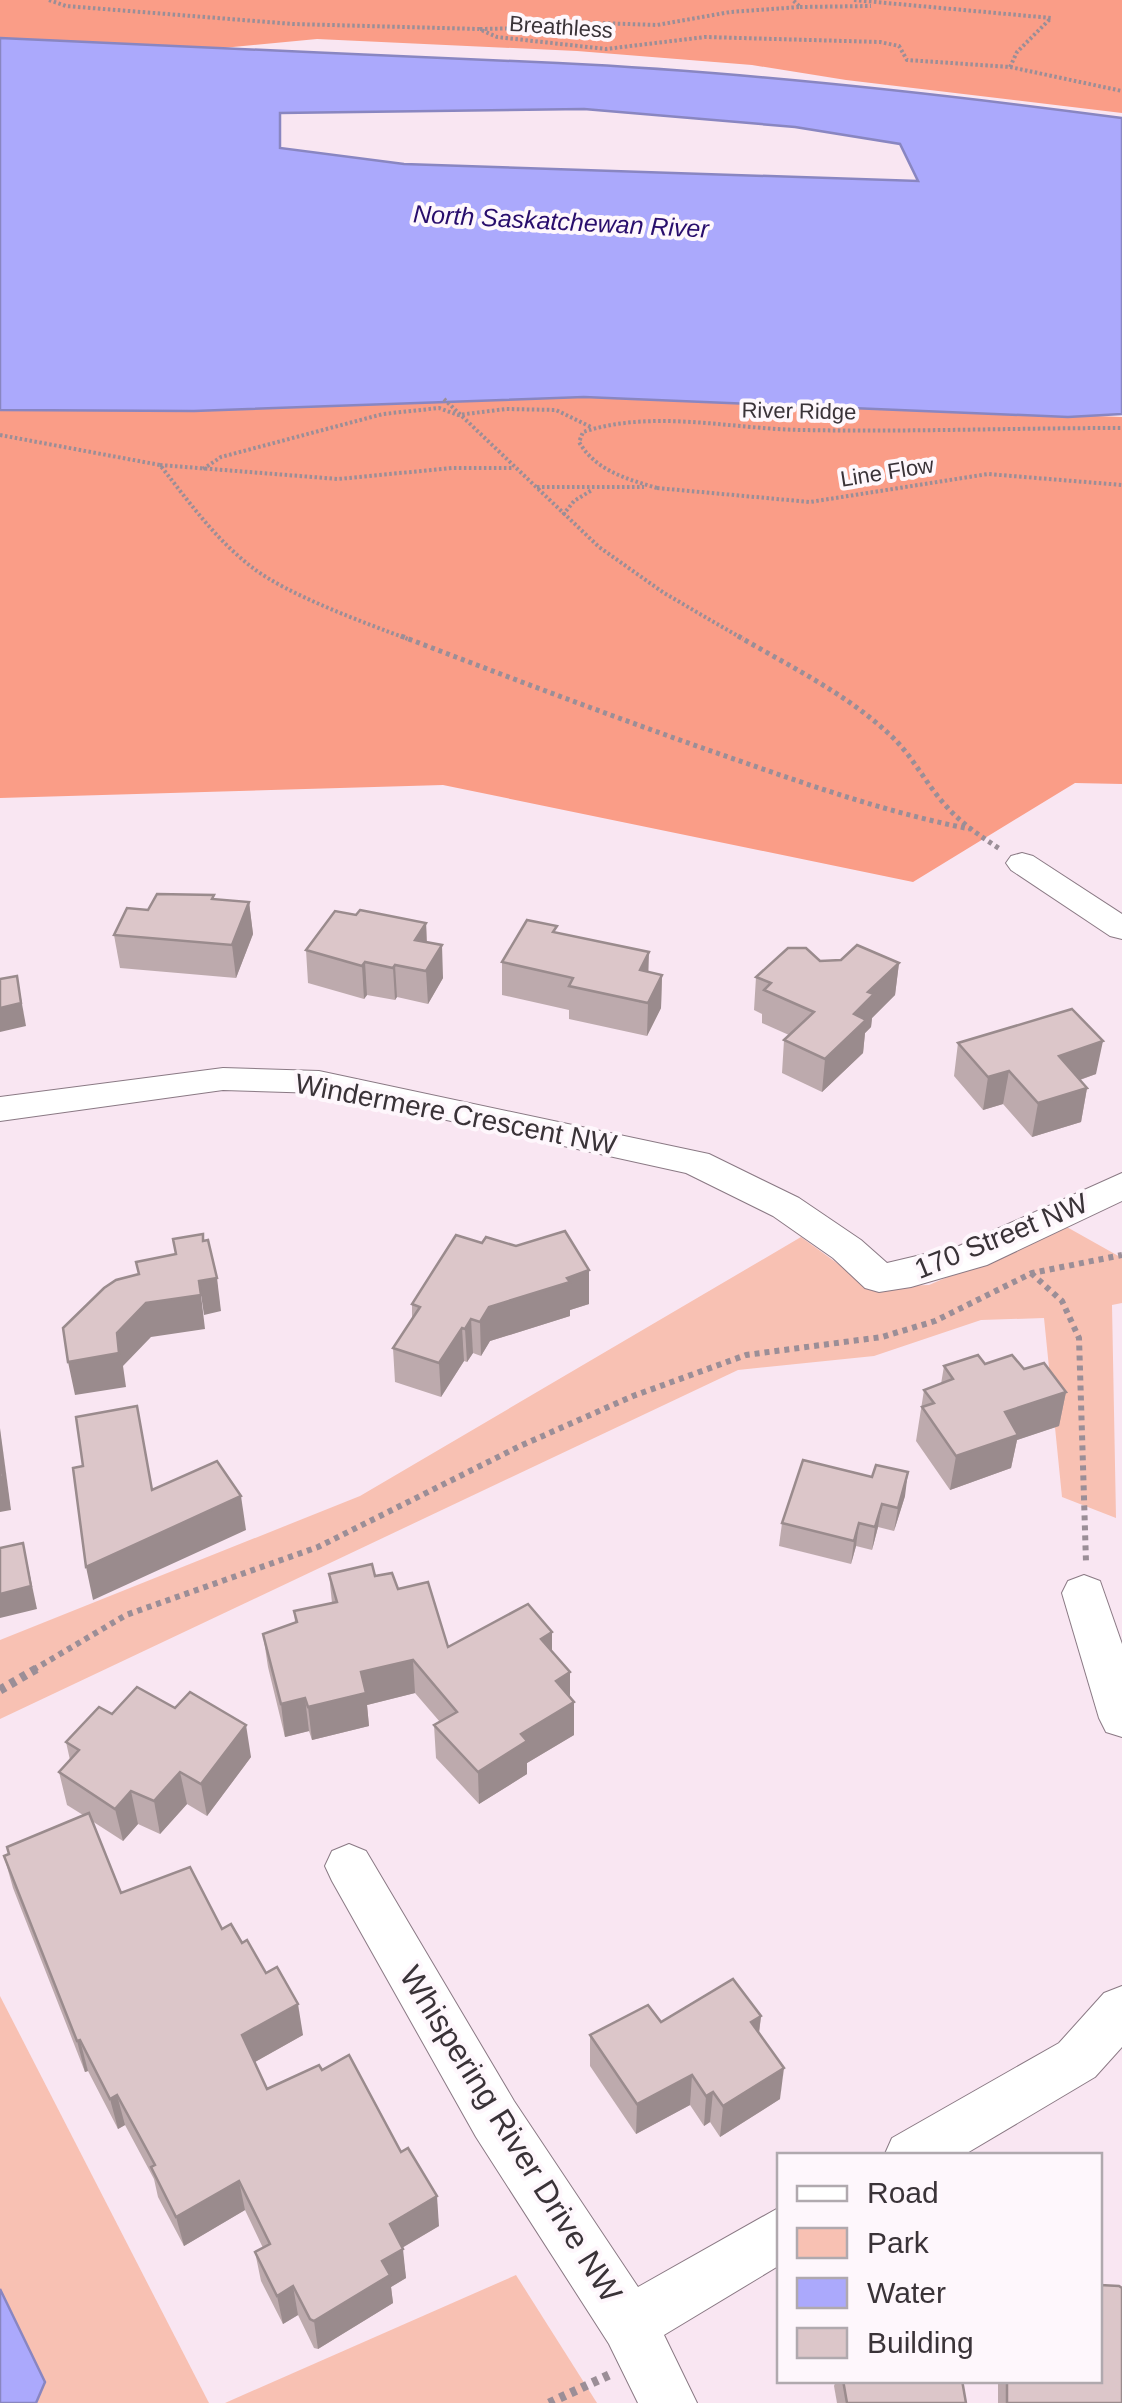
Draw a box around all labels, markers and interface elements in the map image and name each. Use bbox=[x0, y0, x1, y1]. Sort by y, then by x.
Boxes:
street label: Breathless bbox=[508, 11, 614, 43]
water label: North Saskatchewan River bbox=[412, 199, 711, 243]
street label: River Ridge bbox=[741, 397, 857, 425]
street label: Line Flow bbox=[839, 452, 936, 492]
street label: Windermere Crescent NW bbox=[293, 1068, 620, 1160]
street label: 170 Street NW bbox=[910, 1187, 1092, 1285]
street label: Whispering River Drive NW bbox=[393, 1959, 630, 2309]
legend bbox=[777, 2153, 1102, 2383]
text: Road bbox=[867, 2176, 939, 2209]
text: Park bbox=[867, 2226, 930, 2259]
text: Water bbox=[867, 2276, 946, 2309]
text: Building bbox=[867, 2326, 974, 2359]

